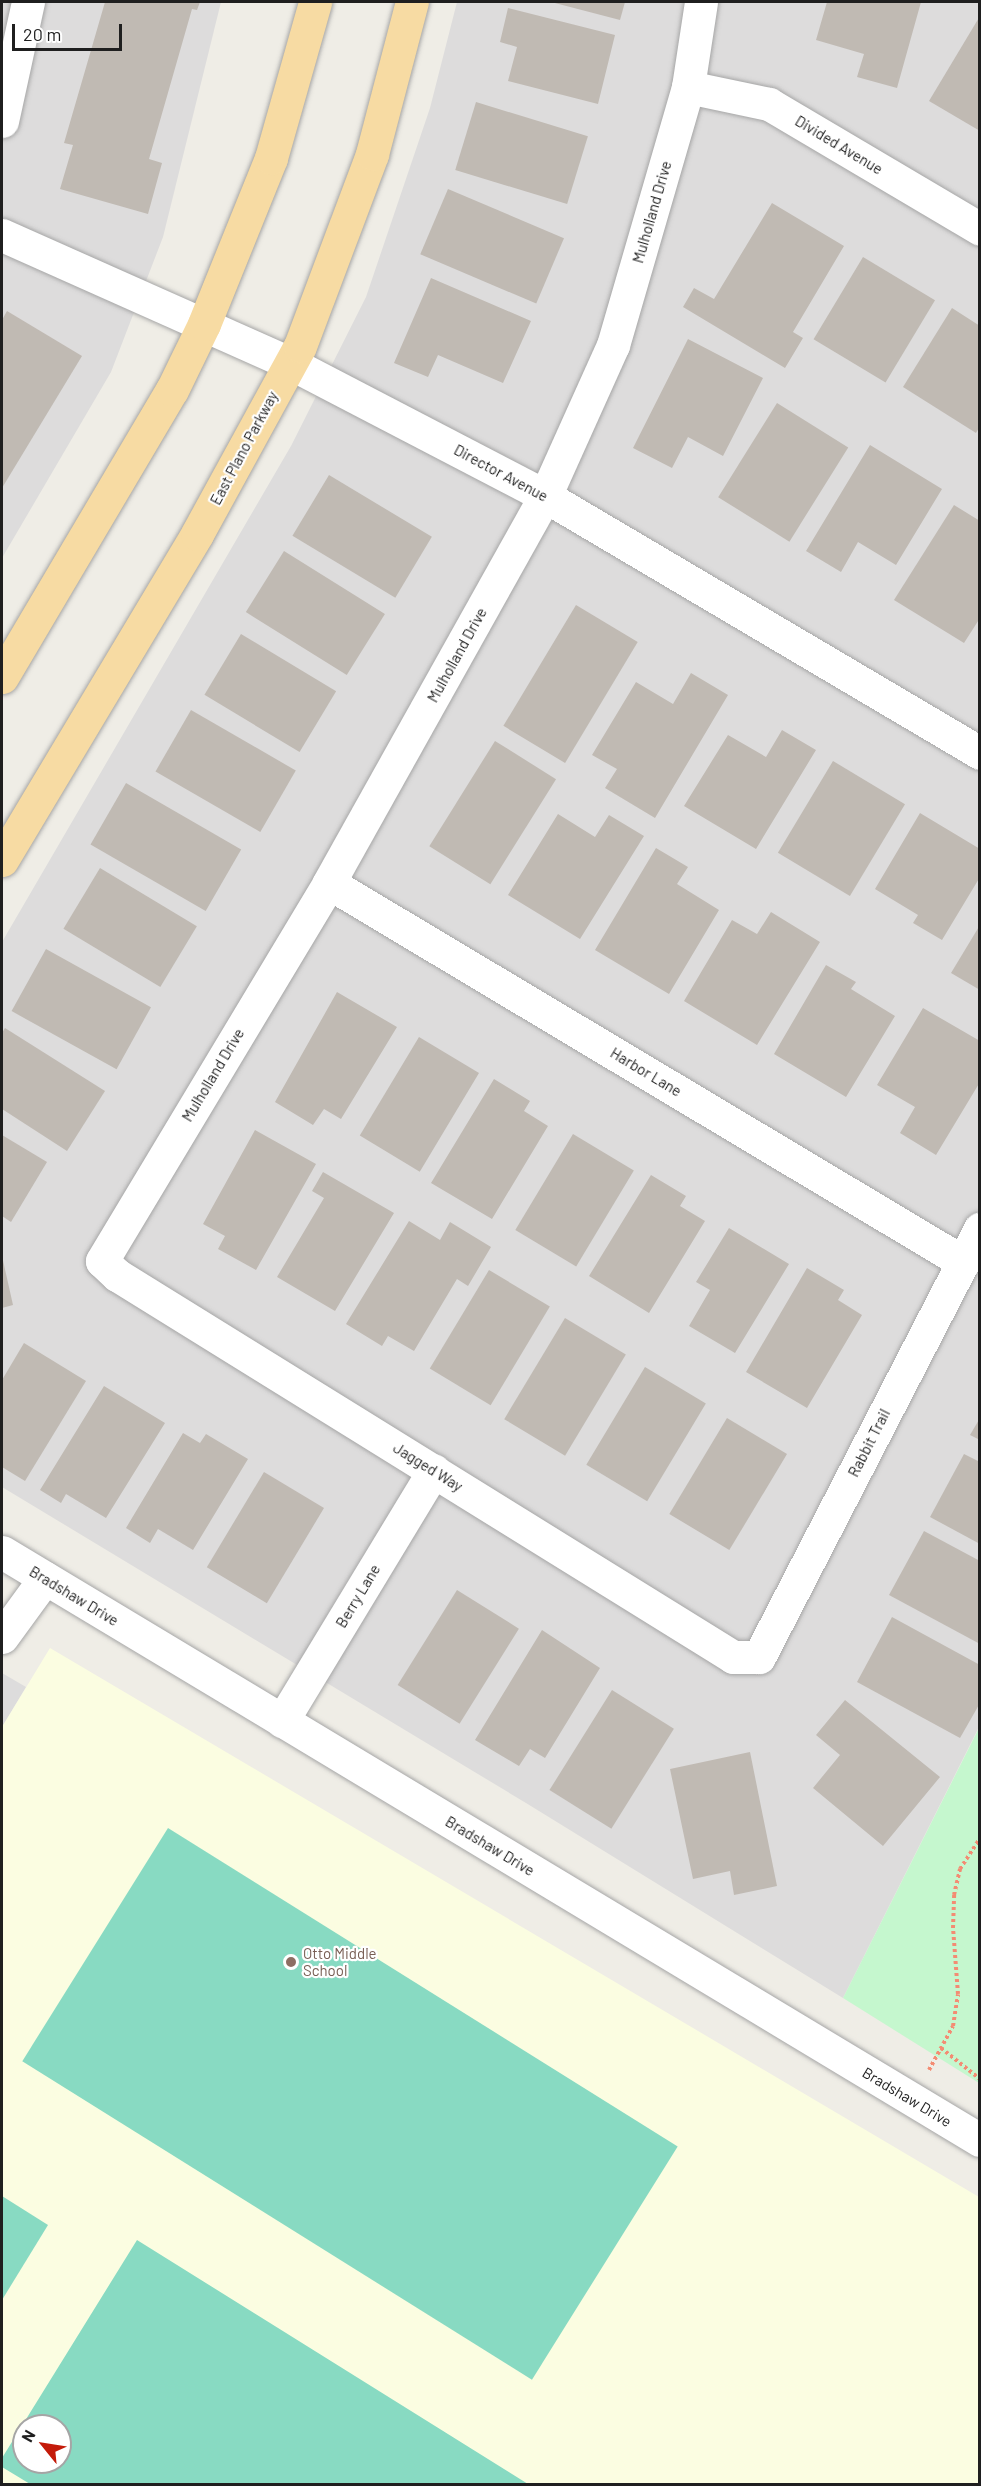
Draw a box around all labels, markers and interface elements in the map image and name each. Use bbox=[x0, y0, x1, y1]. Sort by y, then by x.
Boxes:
scale bar bbox=[15, 12, 124, 50]
text: 20 m bbox=[23, 23, 61, 45]
street label: Divided Avenue bbox=[792, 112, 886, 178]
street label: Mulholland Drive bbox=[629, 159, 675, 265]
street label: East Plano Parkway bbox=[206, 388, 282, 508]
street label: Director Avenue bbox=[451, 441, 551, 505]
street label: Mulholland Drive bbox=[424, 604, 490, 706]
street label: Mulholland Drive bbox=[178, 1025, 248, 1125]
street label: Harbor Lane bbox=[607, 1044, 685, 1100]
street label: Rabbit Trail bbox=[844, 1406, 894, 1480]
street label: Jagged Way bbox=[390, 1439, 466, 1495]
street label: Berry Lane bbox=[332, 1561, 384, 1631]
street label: Bradshaw Drive bbox=[26, 1562, 122, 1630]
street label: Bradshaw Drive bbox=[442, 1812, 538, 1880]
place label: Otto Middle School bbox=[303, 1944, 377, 1979]
marker: Otto Middle School bbox=[284, 1955, 298, 1969]
street label: Bradshaw Drive bbox=[859, 2063, 955, 2131]
north arrow bbox=[12, 2414, 72, 2474]
text: N bbox=[17, 2426, 39, 2445]

